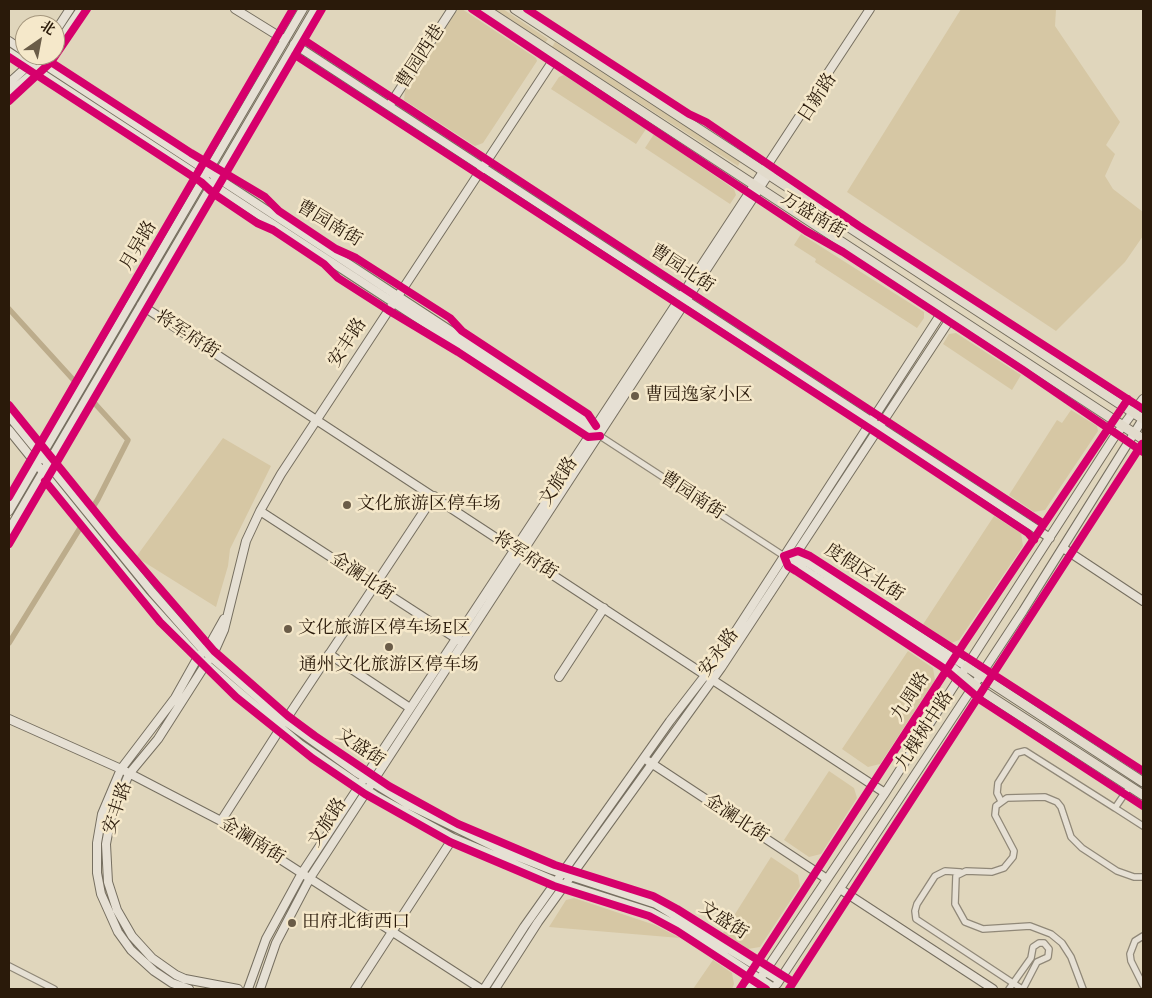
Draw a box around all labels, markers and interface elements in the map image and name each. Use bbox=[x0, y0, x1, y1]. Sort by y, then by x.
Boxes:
north arrow bbox=[15, 15, 65, 65]
text: 北 bbox=[37, 16, 59, 40]
street label: 曹园西巷 bbox=[392, 21, 450, 93]
street label: 日新路 bbox=[794, 69, 842, 127]
street label: 万盛南街 bbox=[777, 188, 849, 244]
street label: 曹园南街 bbox=[293, 196, 365, 252]
street label: 月异路 bbox=[116, 217, 162, 275]
street label: 曹园北街 bbox=[646, 240, 718, 298]
street label: 将军府街 bbox=[151, 306, 223, 364]
street label: 安丰路 bbox=[324, 314, 372, 372]
place label: 曹园逸家小区 bbox=[645, 385, 753, 407]
marker: 曹园逸家小区 bbox=[629, 390, 641, 402]
street label: 文旅路 bbox=[535, 453, 583, 511]
street label: 曹园南街 bbox=[656, 467, 728, 525]
place label: 文化旅游区停车场 bbox=[357, 494, 501, 516]
marker: 文化旅游区停车场 bbox=[341, 499, 353, 511]
street label: 将军府街 bbox=[489, 527, 561, 585]
street label: 度假区北街 bbox=[820, 539, 908, 607]
street label: 金澜北街 bbox=[326, 548, 398, 606]
place label: 文化旅游区停车场E区 bbox=[298, 618, 471, 640]
marker: 文化旅游区停车场E区 bbox=[282, 623, 294, 635]
street label: 安永路 bbox=[694, 625, 744, 681]
marker: 通州文化旅游区停车场 bbox=[383, 641, 395, 653]
place label: 通州文化旅游区停车场 bbox=[299, 655, 479, 677]
street label: 九周路 bbox=[887, 668, 935, 726]
street label: 九棵树中路 bbox=[891, 687, 959, 775]
street label: 文盛街 bbox=[332, 724, 388, 772]
street label: 安丰路 bbox=[99, 779, 137, 837]
street label: 金澜北街 bbox=[700, 790, 772, 848]
street label: 文旅路 bbox=[304, 794, 352, 852]
street label: 金澜南街 bbox=[216, 813, 288, 869]
street label: 文盛街 bbox=[694, 897, 752, 945]
place label: 田府北街西口 bbox=[302, 912, 410, 934]
marker: 田府北街西口 bbox=[286, 917, 298, 929]

